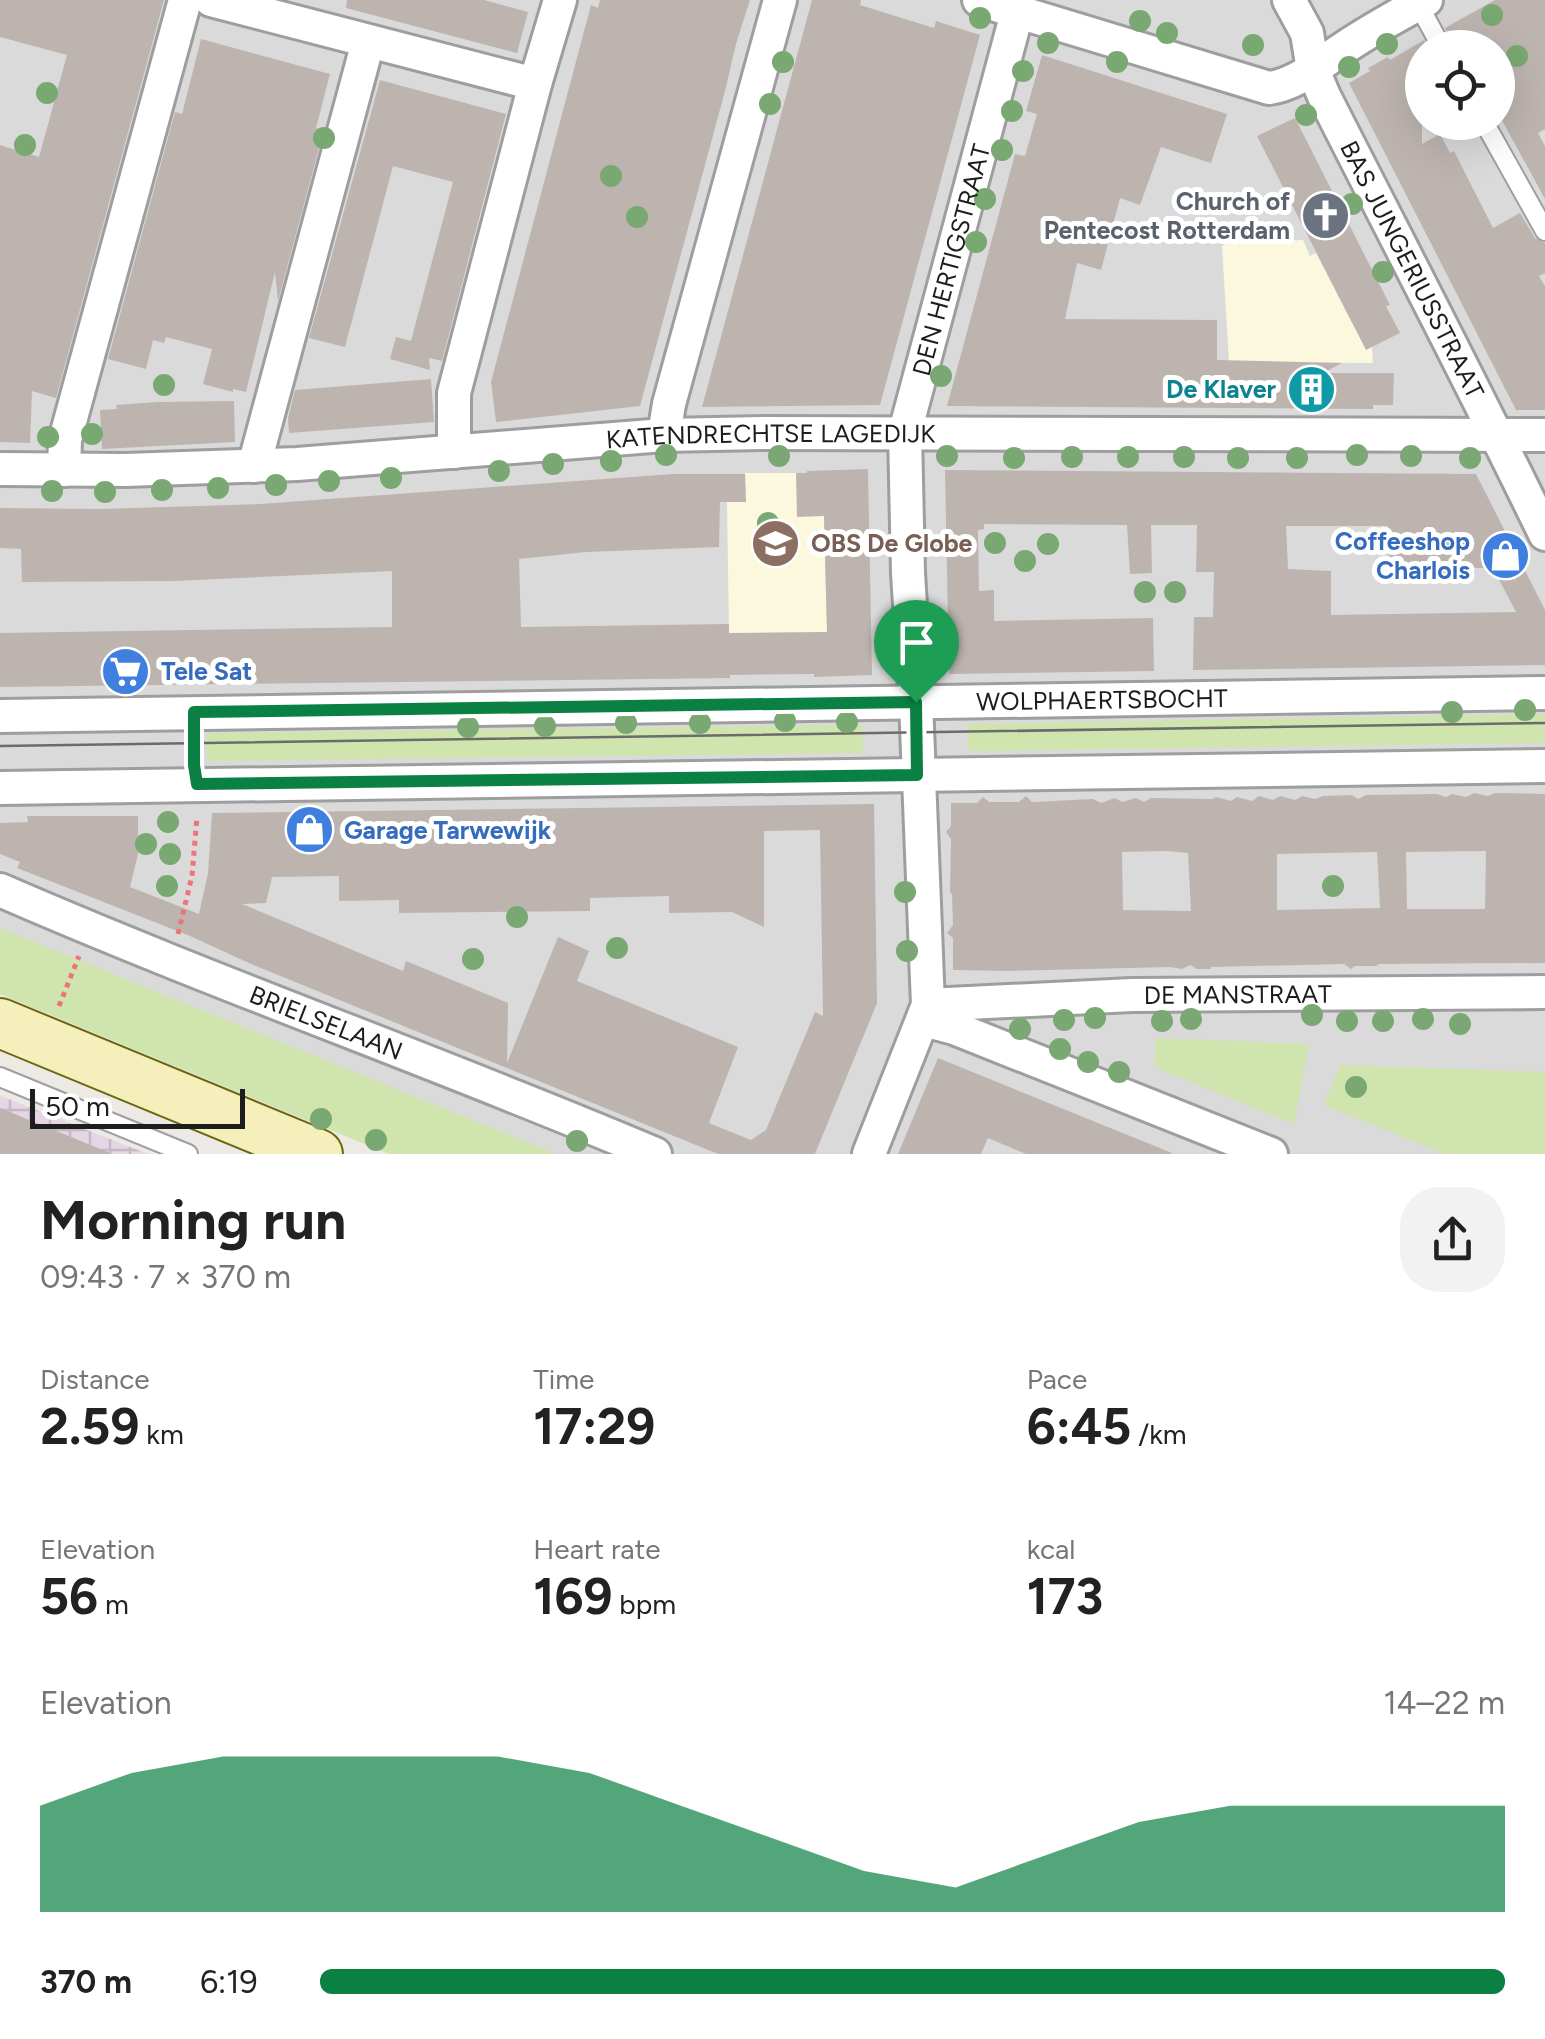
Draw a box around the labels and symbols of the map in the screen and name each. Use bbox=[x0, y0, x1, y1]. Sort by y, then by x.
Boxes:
street label: BAS JUNGERIUSSTRAAT bbox=[1334, 136, 1491, 403]
street label: DEN HERTIGSTRAAT bbox=[906, 141, 996, 379]
place label: Church of Pentecost Rotterdam bbox=[1044, 186, 1290, 245]
church icon: Church of Pentecost Rotterdam bbox=[1299, 189, 1351, 241]
building icon: De Klaver bbox=[1285, 363, 1337, 415]
place label: De Klaver bbox=[1166, 374, 1277, 404]
street label: KATENDRECHTSE LAGEDIJK bbox=[605, 418, 936, 455]
school or university icon: OBS De Globe bbox=[750, 517, 802, 569]
place label: Coffeeshop Charlois bbox=[1335, 526, 1470, 585]
place label: OBS De Globe bbox=[811, 528, 973, 558]
shop icon: Coffeeshop Charlois bbox=[1479, 529, 1531, 581]
pin bbox=[874, 600, 959, 703]
supermarket icon: Tele Sat bbox=[100, 645, 152, 697]
place label: Tele Sat bbox=[161, 656, 252, 686]
street label: WOLPHAERTSBOCHT bbox=[976, 683, 1228, 716]
shop icon: Garage Tarwewijk bbox=[283, 804, 335, 856]
place label: Garage Tarwewijk bbox=[344, 815, 552, 845]
street label: BRIELSELAAN bbox=[245, 979, 407, 1066]
street label: DE MANSTRAAT bbox=[1144, 979, 1332, 1010]
scale bar bbox=[30, 1084, 245, 1128]

